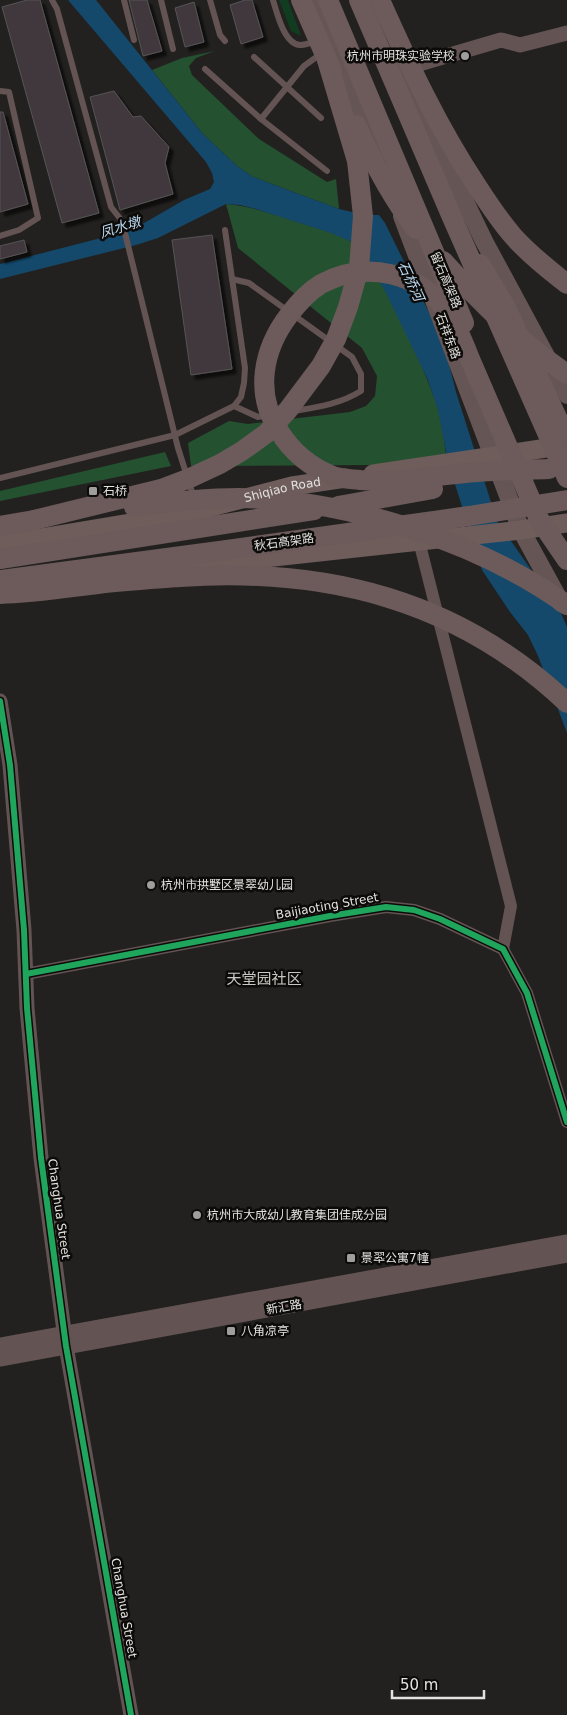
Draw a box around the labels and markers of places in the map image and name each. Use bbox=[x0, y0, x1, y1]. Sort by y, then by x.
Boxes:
place label: 杭州市明珠实验学校 bbox=[347, 49, 455, 63]
marker: 杭州市明珠实验学校 bbox=[459, 50, 471, 62]
place label: 石桥 bbox=[103, 484, 127, 498]
marker: 石桥 bbox=[87, 485, 99, 497]
place label: 杭州市拱墅区景翠幼儿园 bbox=[161, 878, 293, 892]
marker: 杭州市拱墅区景翠幼儿园 bbox=[145, 879, 157, 891]
place label: 杭州市大成幼儿教育集团佳成分园 bbox=[207, 1208, 387, 1222]
marker: 杭州市大成幼儿教育集团佳成分园 bbox=[191, 1209, 203, 1221]
place label: 景翆公寓7幢 bbox=[361, 1251, 429, 1265]
marker: 景翆公寓7幢 bbox=[345, 1252, 357, 1264]
place label: 八角凉亭 bbox=[241, 1324, 289, 1338]
marker: 八角凉亭 bbox=[225, 1325, 237, 1337]

